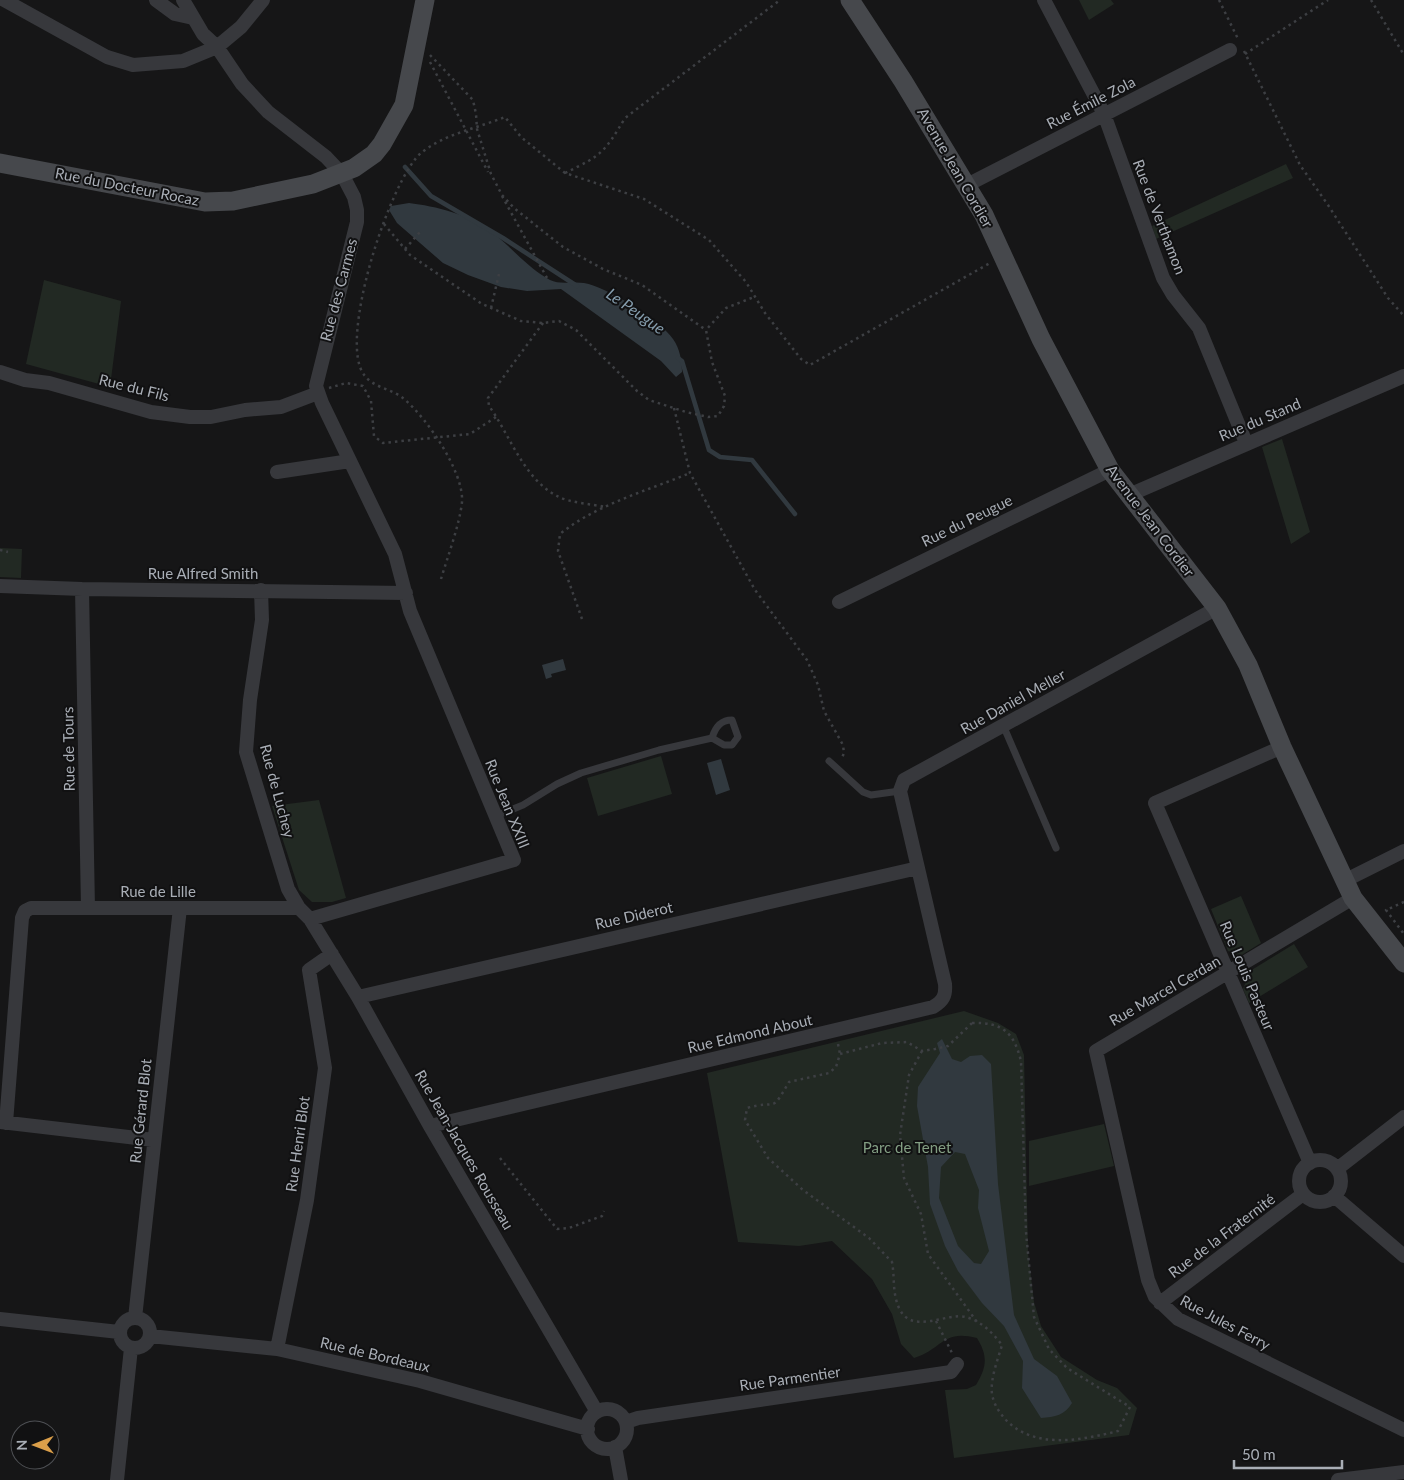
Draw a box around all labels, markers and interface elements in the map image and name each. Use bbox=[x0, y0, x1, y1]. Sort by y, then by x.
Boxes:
street label: Rue Émile Zola bbox=[1043, 72, 1138, 132]
street label: Avenue Jean Cordier bbox=[914, 104, 998, 231]
street label: Rue de Verthamon bbox=[1130, 157, 1190, 277]
street label: Rue du Docteur Rocaz bbox=[54, 163, 201, 209]
street label: Rue des Carmes bbox=[316, 236, 360, 343]
water label: Le Peugue bbox=[603, 284, 669, 338]
street label: Rue du Fils bbox=[97, 370, 171, 404]
street label: Rue du Stand bbox=[1216, 394, 1303, 444]
street label: Avenue Jean Cordier bbox=[1103, 461, 1199, 580]
street label: Rue du Peugue bbox=[918, 490, 1015, 550]
street label: Rue Alfred Smith bbox=[148, 564, 258, 582]
street label: Rue Daniel Meller bbox=[957, 665, 1069, 737]
street label: Rue de Tours bbox=[58, 706, 78, 792]
street label: Rue de Luchey bbox=[257, 742, 299, 840]
street label: Rue Jean XXIII bbox=[482, 756, 534, 851]
street label: Rue de Lille bbox=[120, 882, 196, 900]
street label: Rue Diderot bbox=[593, 897, 675, 933]
street label: Rue Louis Pasteur bbox=[1217, 918, 1279, 1033]
street label: Rue Marcel Cerdan bbox=[1106, 951, 1223, 1029]
street label: Rue Edmond About bbox=[686, 1010, 815, 1056]
street label: Rue Gérard Blot bbox=[126, 1057, 155, 1164]
street label: Rue Jean-Jacques Rousseau bbox=[412, 1066, 518, 1233]
street label: Rue Henri Blot bbox=[281, 1094, 313, 1193]
park label: Parc de Tenet bbox=[863, 1138, 952, 1156]
street label: Rue de la Fraternité bbox=[1165, 1189, 1278, 1281]
street label: Rue Jules Ferry bbox=[1177, 1291, 1274, 1354]
street label: Rue de Bordeaux bbox=[319, 1333, 432, 1376]
street label: Rue Parmentier bbox=[738, 1362, 842, 1394]
north arrow bbox=[10, 1420, 60, 1470]
scale bar bbox=[1234, 1438, 1342, 1470]
text: N bbox=[13, 1440, 30, 1451]
text: 50 m bbox=[1242, 1445, 1276, 1463]

